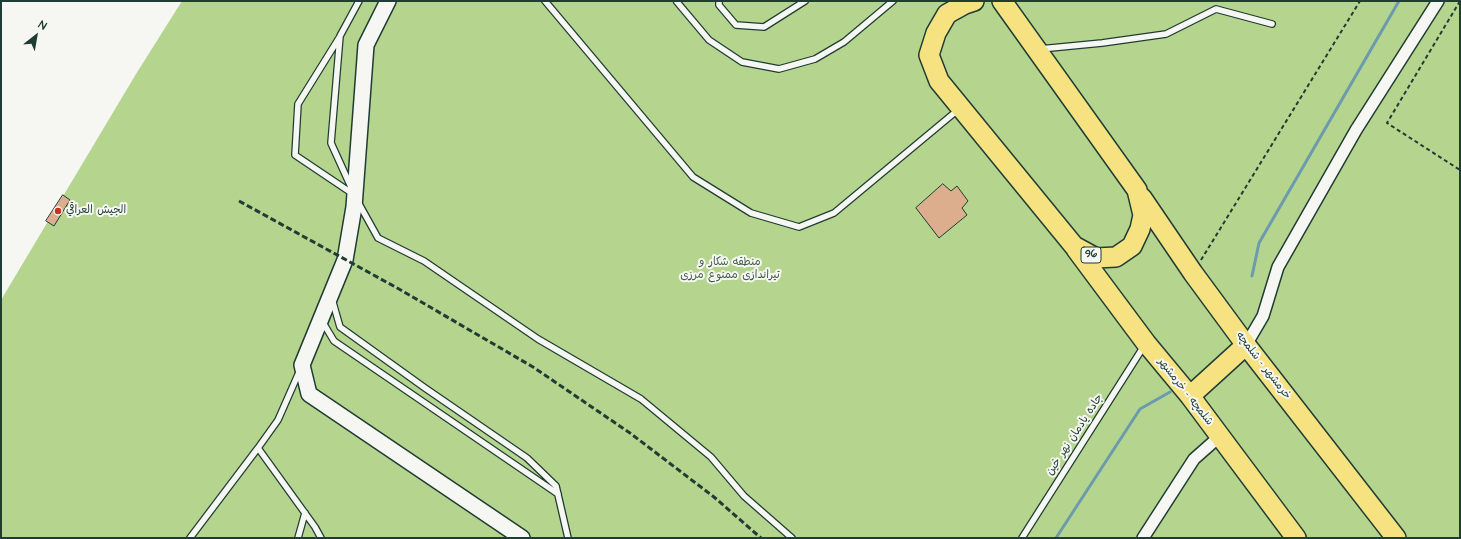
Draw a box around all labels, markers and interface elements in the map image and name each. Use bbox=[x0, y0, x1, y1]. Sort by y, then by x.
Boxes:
north arrow bbox=[16, 16, 56, 56]
text: N bbox=[36, 17, 49, 33]
place label: الجيش العراقي bbox=[66, 204, 126, 218]
marker: الجيش العراقي bbox=[53, 206, 63, 216]
road number: 96 bbox=[1081, 247, 1101, 263]
park label: منطقه شکار و تیراندازی ممنوع مرزی bbox=[680, 256, 780, 282]
street label: خرمشهر - شلمچه bbox=[1233, 330, 1293, 402]
street label: شلمچه - خرمشهر bbox=[1155, 356, 1215, 428]
street label: جاده یادمان نهر خین bbox=[1044, 392, 1106, 478]

